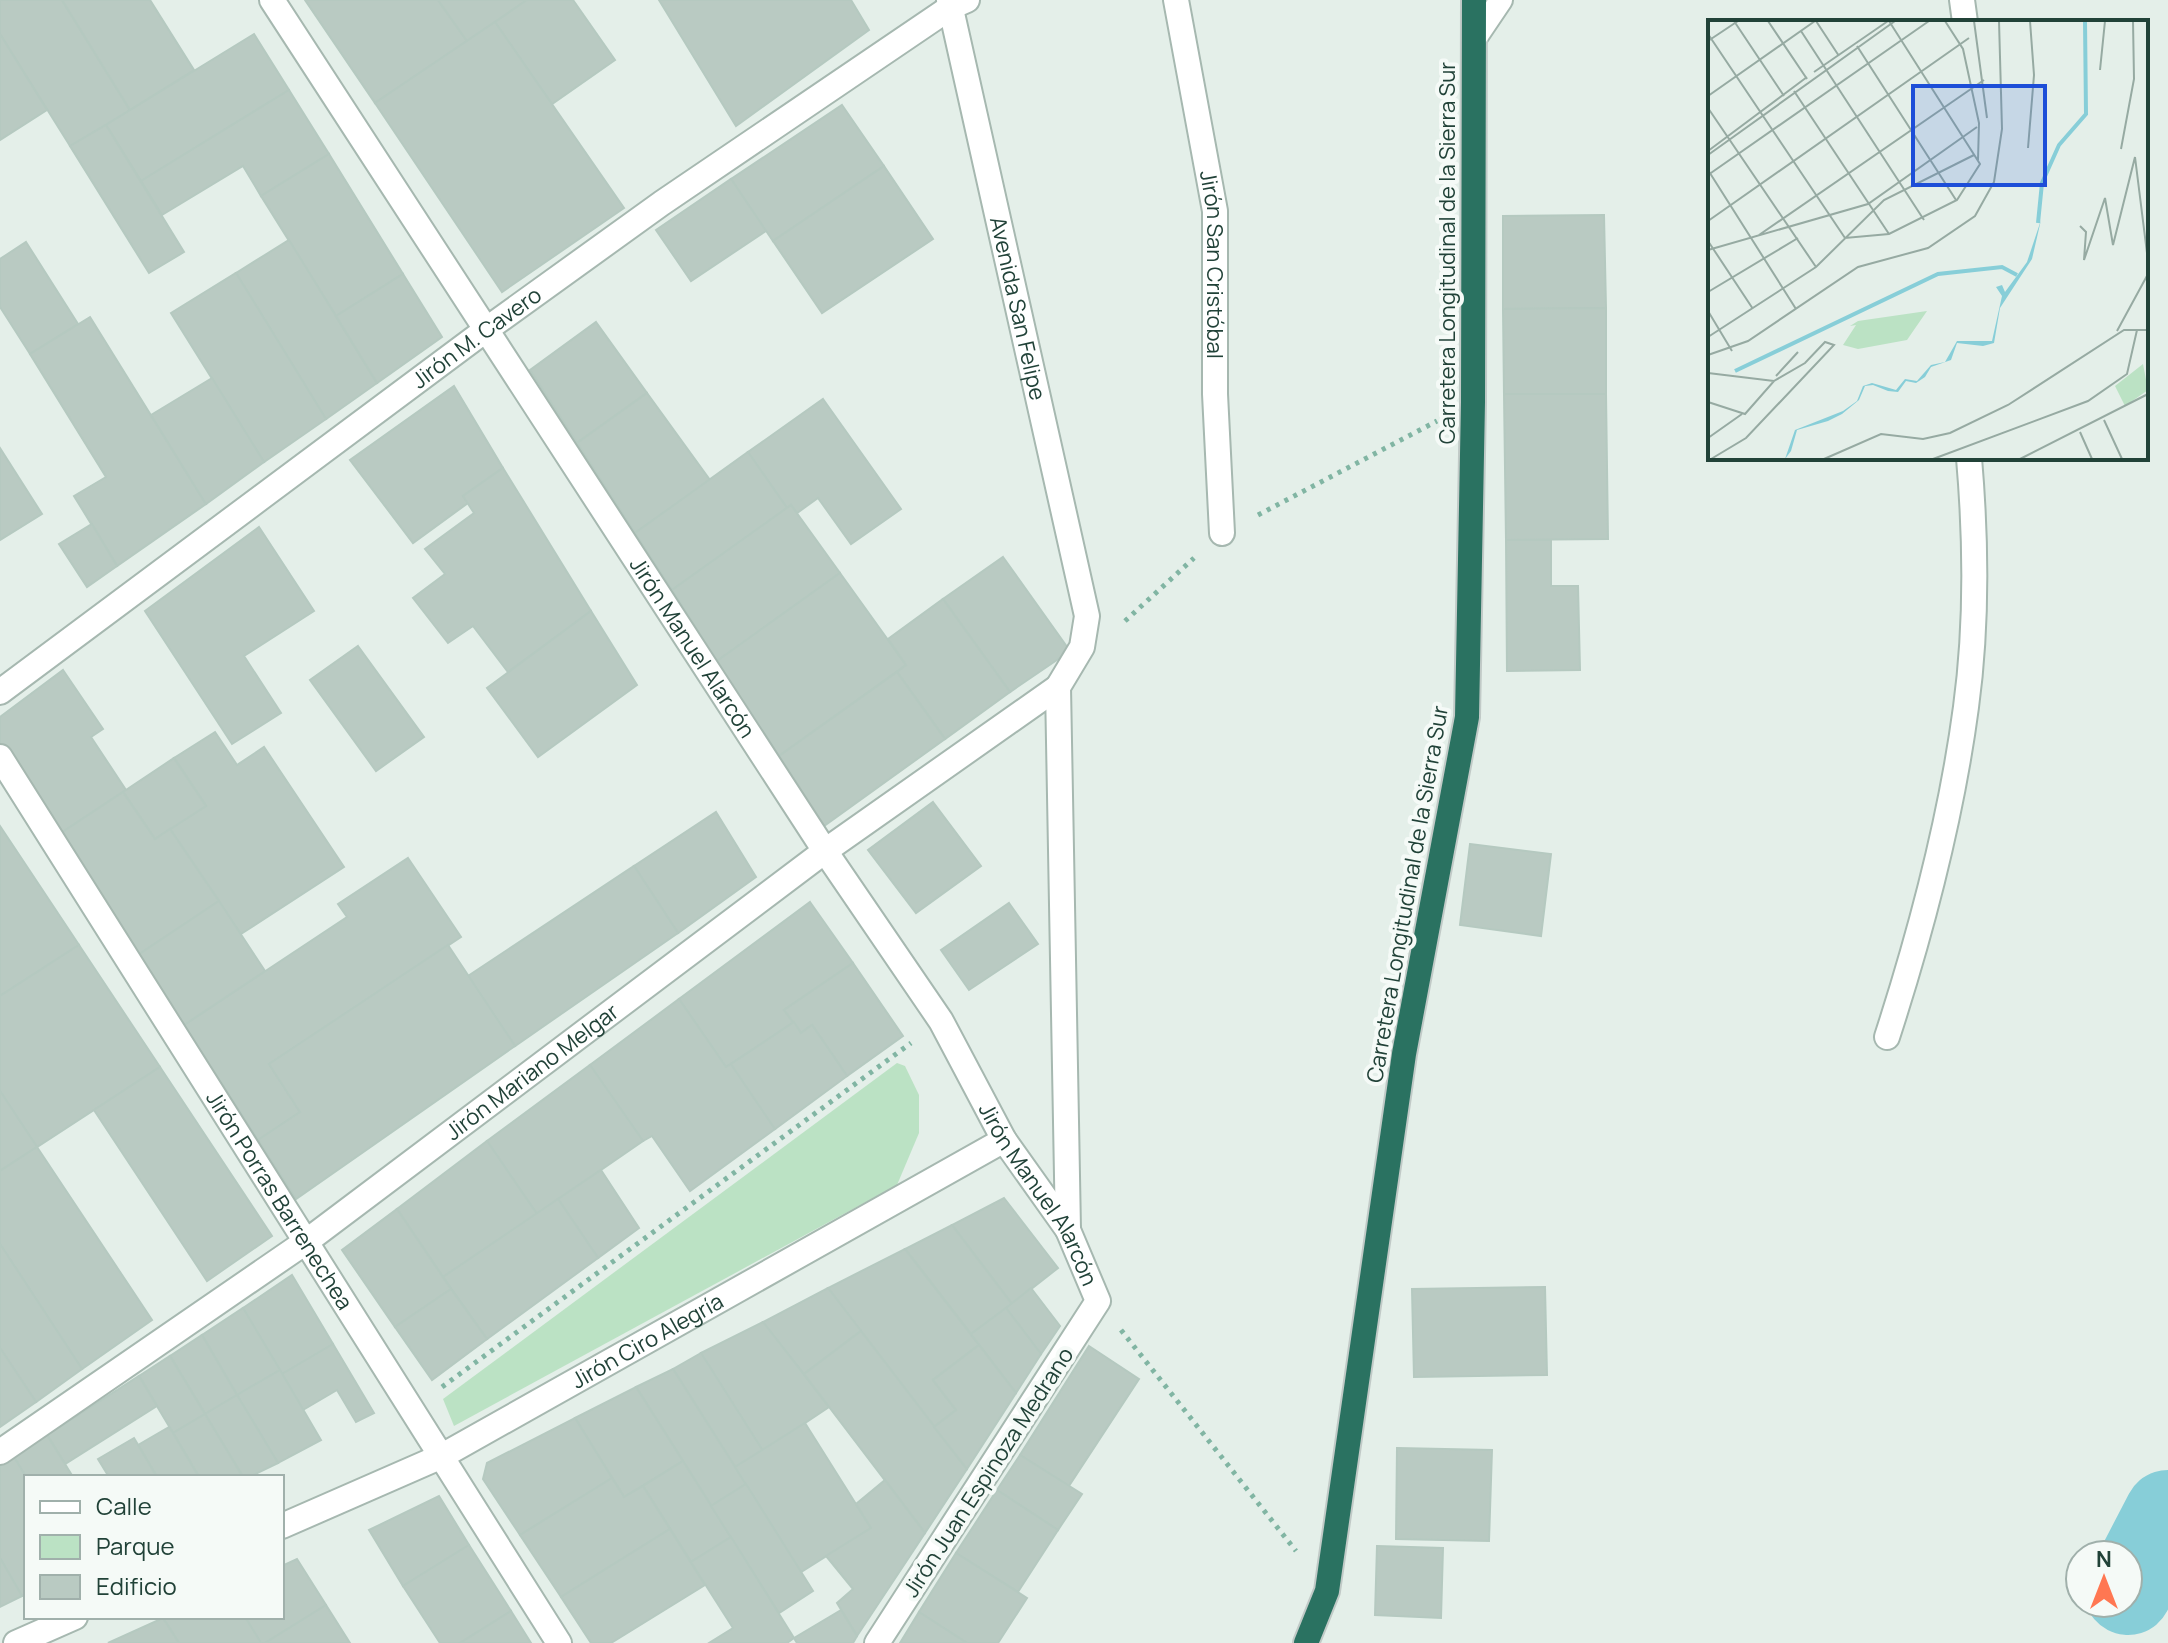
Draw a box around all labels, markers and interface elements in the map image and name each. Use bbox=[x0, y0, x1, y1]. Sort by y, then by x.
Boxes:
inset map bbox=[1708, 20, 2148, 460]
street label: Carretera Longitudinal de la Sierra Sur bbox=[1432, 62, 1462, 444]
street label: Jirón San Cristóbal bbox=[1193, 168, 1230, 359]
street label: Avenida San Felipe bbox=[983, 214, 1053, 403]
street label: Jirón M. Cavero bbox=[406, 280, 547, 395]
street label: Jirón Manuel Alarcón bbox=[623, 551, 762, 743]
street label: Carretera Longitudinal de la Sierra Sur bbox=[1359, 703, 1455, 1085]
street label: Jirón Mariano Melgar bbox=[439, 997, 625, 1147]
street label: Jirón Porras Barrenechea bbox=[199, 1085, 360, 1315]
street label: Jirón Manuel Alarcón bbox=[972, 1097, 1105, 1290]
street label: Jirón Ciro Alegría bbox=[566, 1286, 729, 1395]
street label: Jirón Juan Espinoza Medrano bbox=[896, 1341, 1080, 1603]
legend bbox=[24, 1475, 284, 1619]
text: Calle bbox=[96, 1489, 152, 1522]
text: Parque bbox=[96, 1529, 174, 1562]
north arrow bbox=[2064, 1539, 2144, 1619]
text: N bbox=[2096, 1544, 2112, 1574]
text: Edificio bbox=[96, 1569, 177, 1602]

